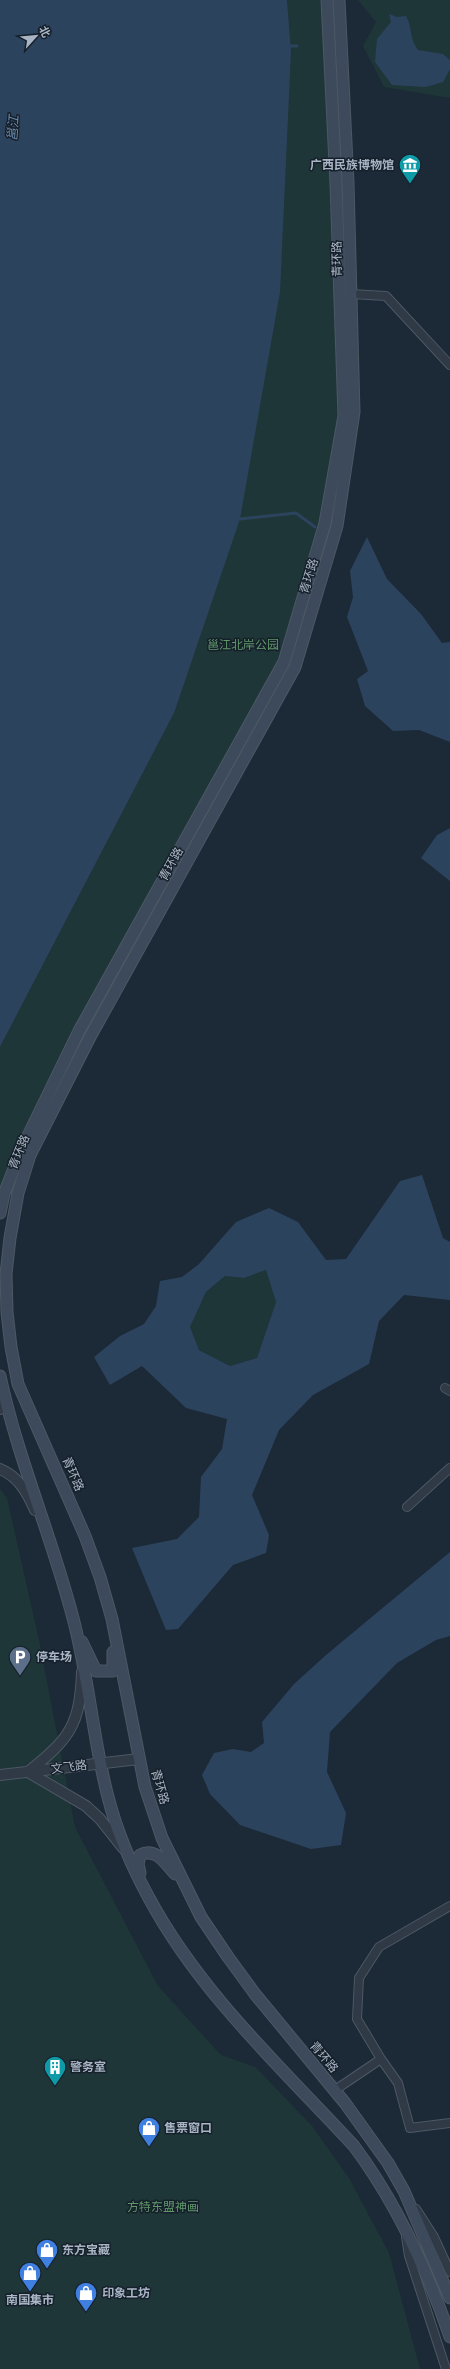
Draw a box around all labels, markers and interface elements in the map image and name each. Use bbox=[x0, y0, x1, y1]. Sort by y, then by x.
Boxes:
north arrow bbox=[16, 16, 56, 56]
text: 北 bbox=[36, 24, 53, 40]
water label: 邕江 bbox=[5, 113, 22, 141]
museum icon: 广西民族博物馆 bbox=[397, 152, 423, 185]
place label: 广西民族博物馆 bbox=[310, 158, 394, 172]
street label: 青环路 bbox=[330, 241, 344, 277]
street label: 青环路 bbox=[297, 557, 321, 595]
park label: 邕江北岸公园 bbox=[207, 638, 279, 652]
street label: 青环路 bbox=[156, 845, 186, 883]
street label: 青环路 bbox=[6, 1133, 32, 1171]
street label: 青环路 bbox=[60, 1455, 86, 1493]
parking icon: 停车场 bbox=[7, 1644, 33, 1677]
place label: 停车场 bbox=[36, 1650, 72, 1664]
street label: 文飞路 bbox=[50, 1758, 88, 1776]
street label: 青环路 bbox=[148, 1768, 172, 1806]
street label: 青环路 bbox=[307, 2039, 341, 2075]
building icon: 警务室 bbox=[42, 2054, 68, 2087]
place label: 警务室 bbox=[70, 2060, 106, 2074]
shop icon: 售票窗口 bbox=[136, 2115, 162, 2148]
place label: 售票窗口 bbox=[164, 2121, 212, 2135]
park label: 方特东盟神画 bbox=[127, 2200, 199, 2214]
shop icon: 东方宝藏 bbox=[34, 2237, 60, 2270]
place label: 东方宝藏 bbox=[62, 2243, 110, 2257]
shop icon: 南国集市 bbox=[17, 2260, 43, 2293]
shop icon: 印象工坊 bbox=[73, 2280, 99, 2313]
place label: 印象工坊 bbox=[102, 2286, 150, 2300]
place label: 南国集市 bbox=[6, 2293, 54, 2307]

